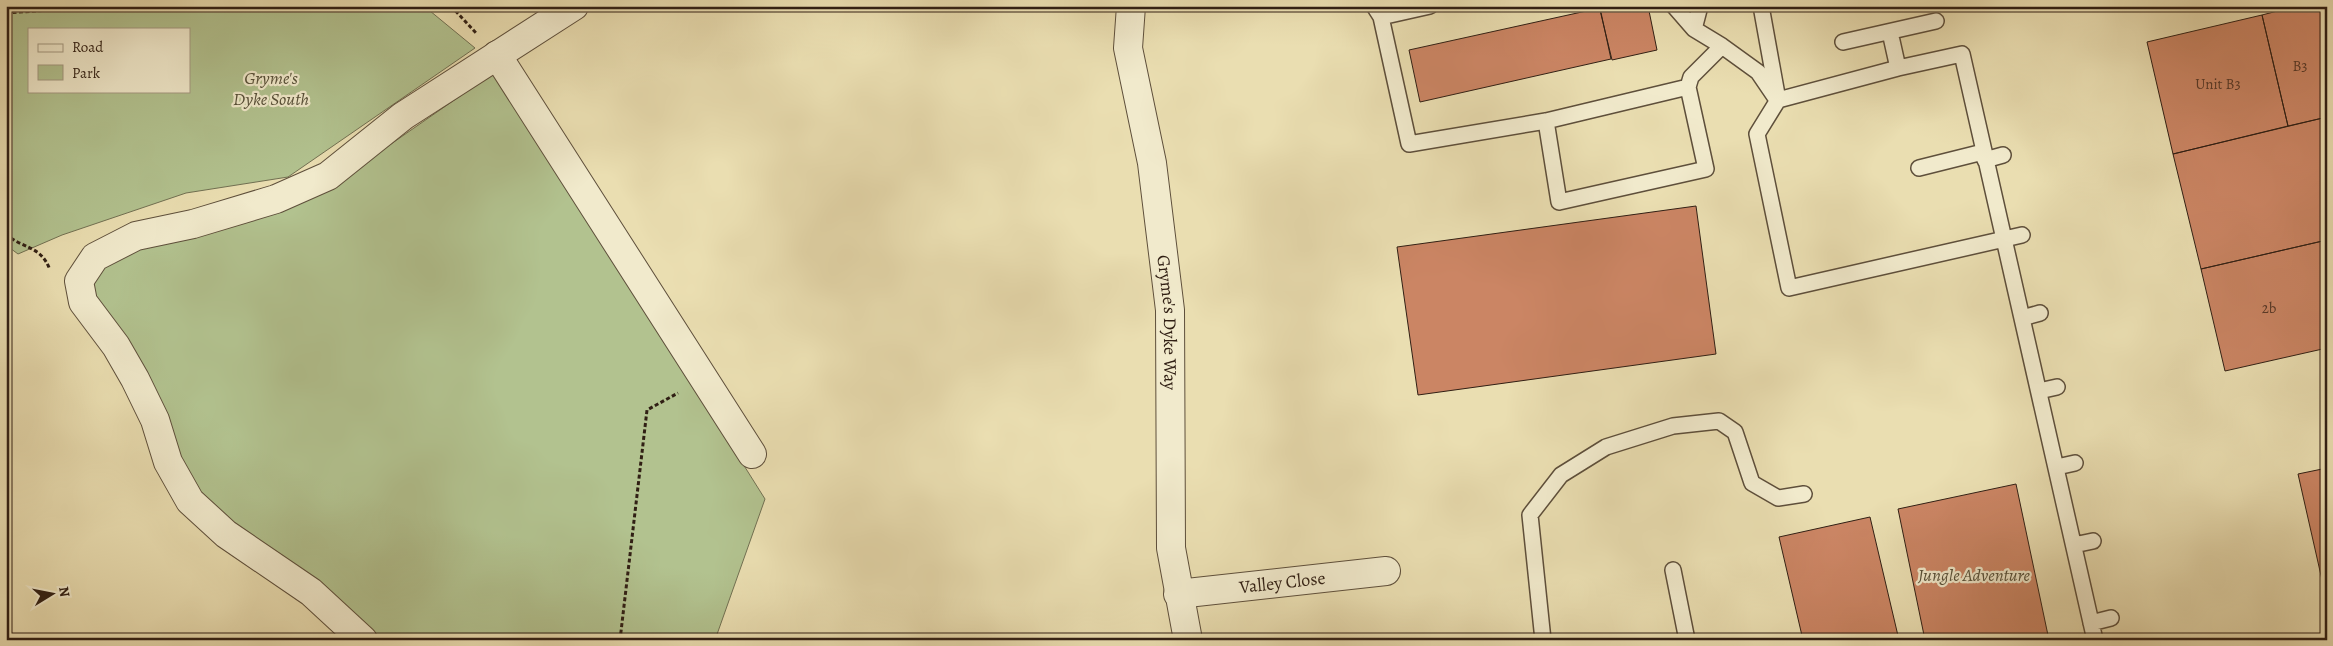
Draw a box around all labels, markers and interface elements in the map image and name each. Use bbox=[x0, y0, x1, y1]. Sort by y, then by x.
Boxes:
legend bbox=[28, 28, 190, 92]
text: Road bbox=[72, 37, 104, 57]
house number: B3 bbox=[2292, 56, 2308, 76]
text: Park bbox=[72, 63, 101, 83]
park label: Gryme's Dyke South bbox=[233, 66, 309, 111]
house number: Unit B3 bbox=[2195, 74, 2241, 94]
street label: Gryme's Dyke Way bbox=[1151, 253, 1182, 391]
house number: 2b bbox=[2262, 298, 2277, 318]
park label: Jungle Adventure bbox=[1917, 563, 2031, 587]
street label: Valley Close bbox=[1237, 566, 1327, 599]
north arrow bbox=[28, 568, 78, 618]
text: N bbox=[54, 585, 75, 599]

